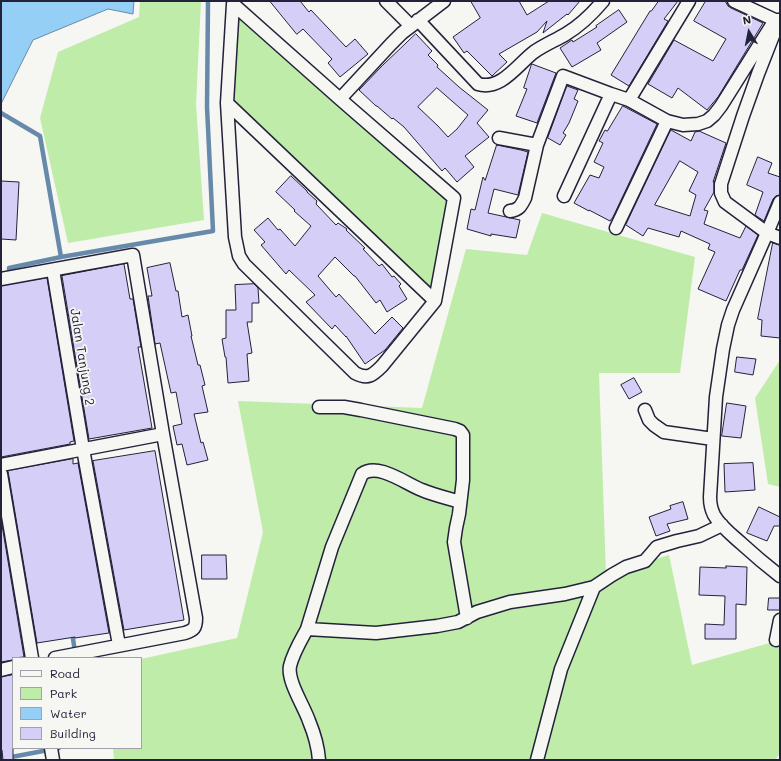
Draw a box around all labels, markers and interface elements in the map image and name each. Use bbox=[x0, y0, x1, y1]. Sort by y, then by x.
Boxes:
north arrow bbox=[729, 12, 769, 52]
text: N bbox=[741, 12, 752, 28]
street label: Jalan Tanjung 2 bbox=[67, 307, 97, 407]
legend bbox=[12, 657, 142, 749]
text: Road bbox=[50, 665, 80, 681]
text: Park bbox=[50, 685, 77, 701]
text: Water bbox=[50, 705, 87, 721]
text: Building bbox=[50, 725, 96, 741]

